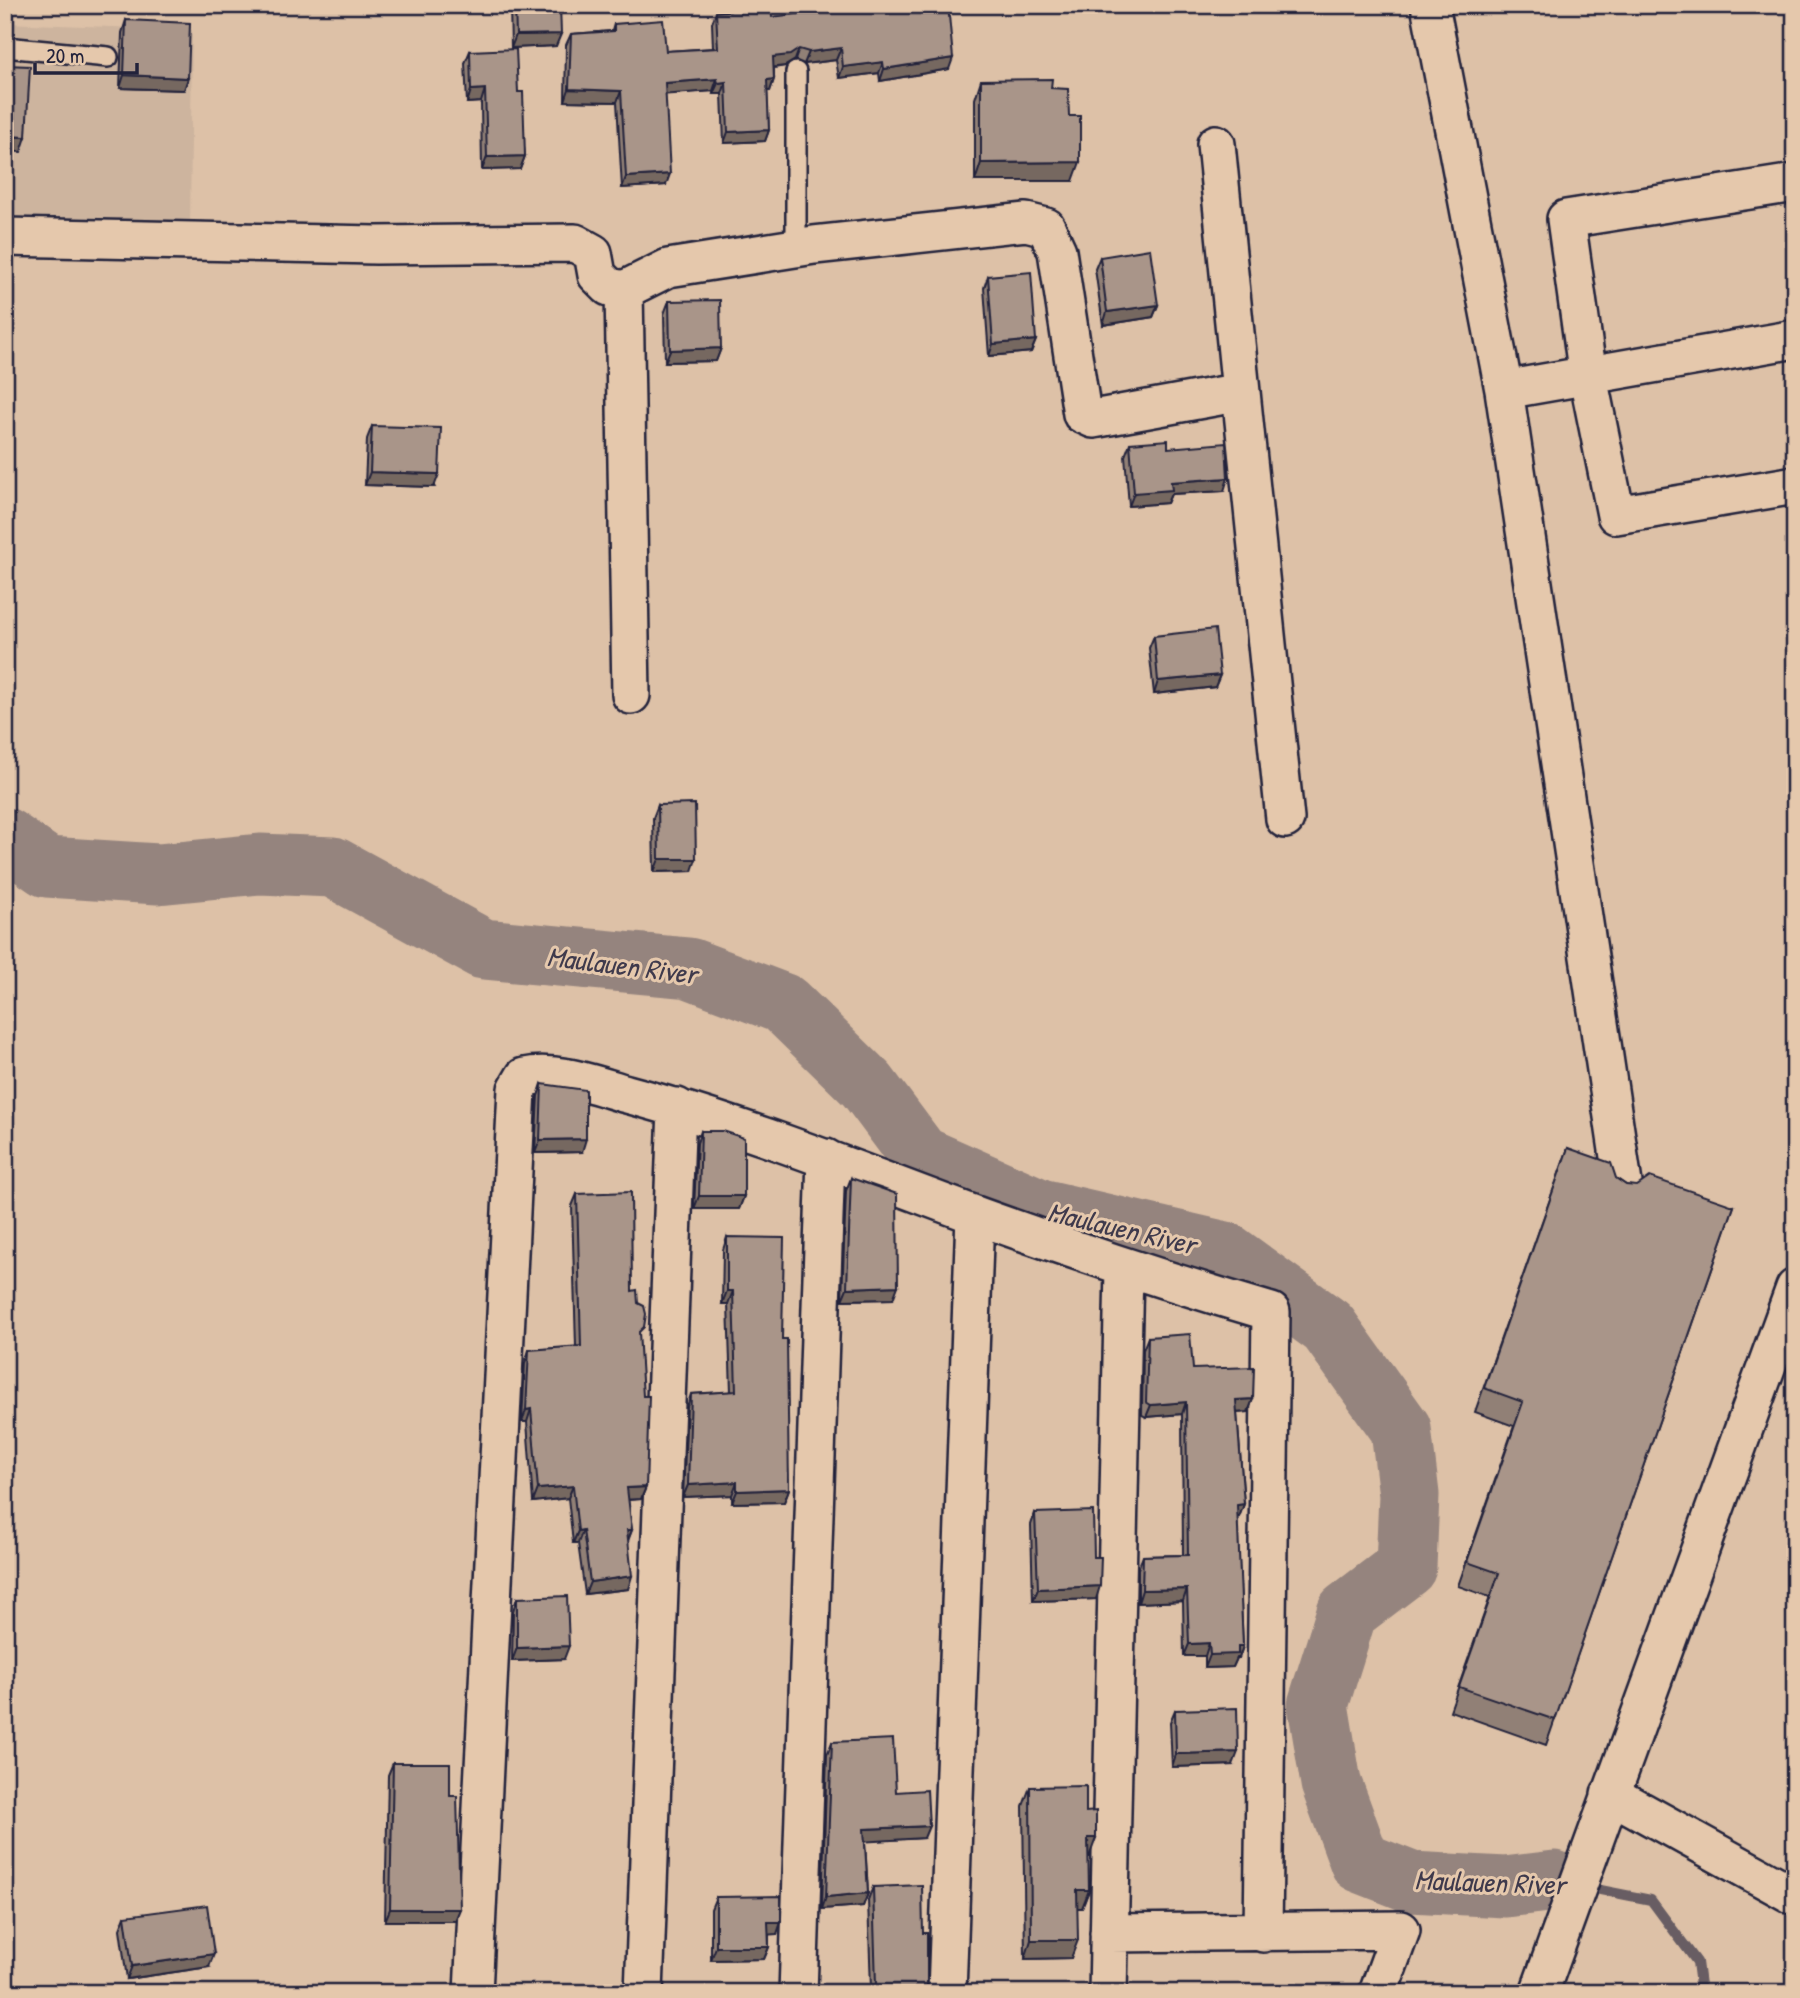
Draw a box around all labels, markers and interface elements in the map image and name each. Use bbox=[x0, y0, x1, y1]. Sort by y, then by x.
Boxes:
scale bar bbox=[35, 32, 136, 76]
text: 20 m bbox=[46, 41, 84, 70]
water label: Maulauen River bbox=[545, 937, 702, 993]
water label: Maulauen River bbox=[1044, 1193, 1203, 1264]
water label: Maulauen River bbox=[1414, 1860, 1569, 1904]

